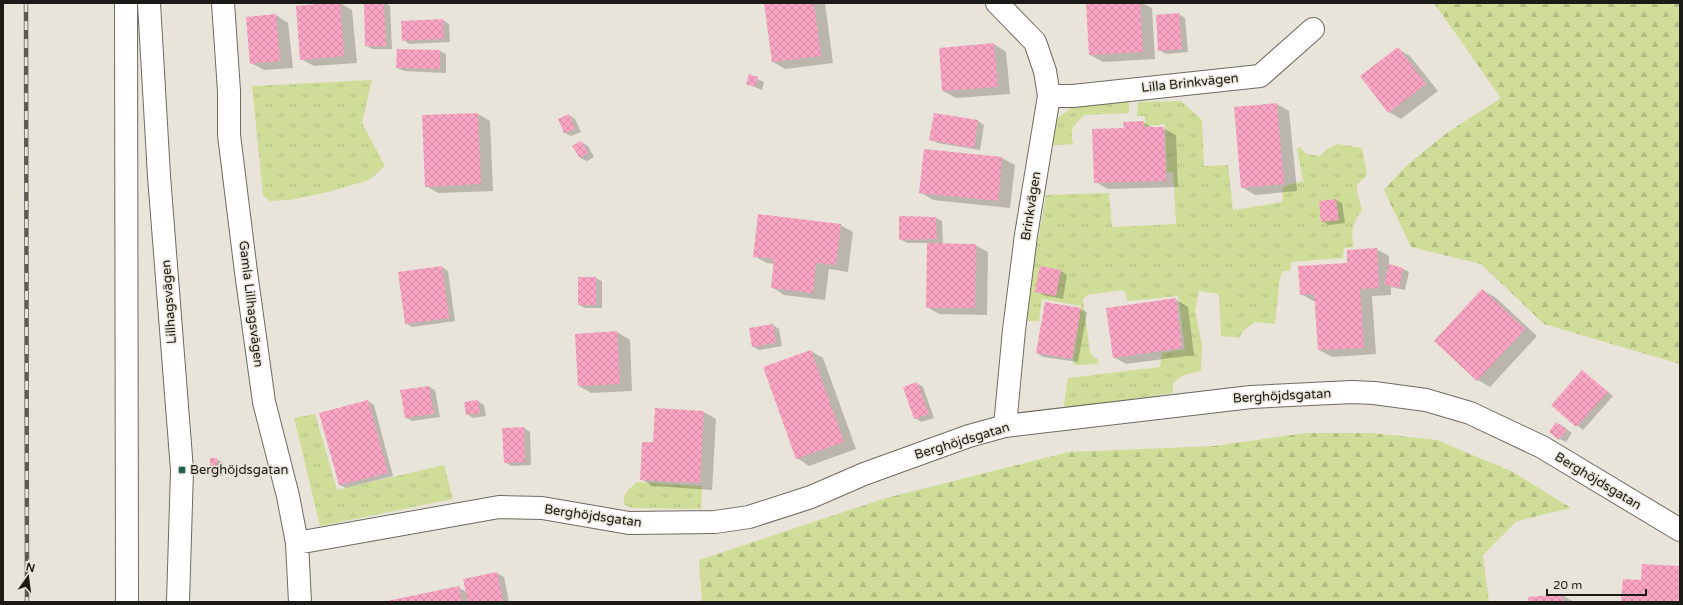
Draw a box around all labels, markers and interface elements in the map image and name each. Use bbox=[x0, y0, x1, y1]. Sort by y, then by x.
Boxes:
street label: Lilla Brinkvägen bbox=[1141, 70, 1239, 96]
street label: Brinkvägen bbox=[1018, 170, 1044, 242]
street label: Gamla Lillhagsvägen bbox=[235, 240, 267, 368]
street label: Lillhagsvägen bbox=[158, 259, 180, 345]
street label: Berghöjdsgatan bbox=[1232, 385, 1332, 407]
street label: Berghöjdsgatan bbox=[913, 419, 1011, 463]
street label: Berghöjdsgatan bbox=[1552, 449, 1644, 513]
place label: Berghöjdsgatan bbox=[190, 462, 288, 478]
marker: Berghöjdsgatan bbox=[177, 465, 187, 475]
street label: Berghöjdsgatan bbox=[543, 501, 643, 531]
north arrow bbox=[8, 557, 48, 597]
text: N bbox=[24, 560, 36, 575]
scale bar bbox=[1547, 571, 1646, 597]
text: 20 m bbox=[1553, 578, 1582, 592]

